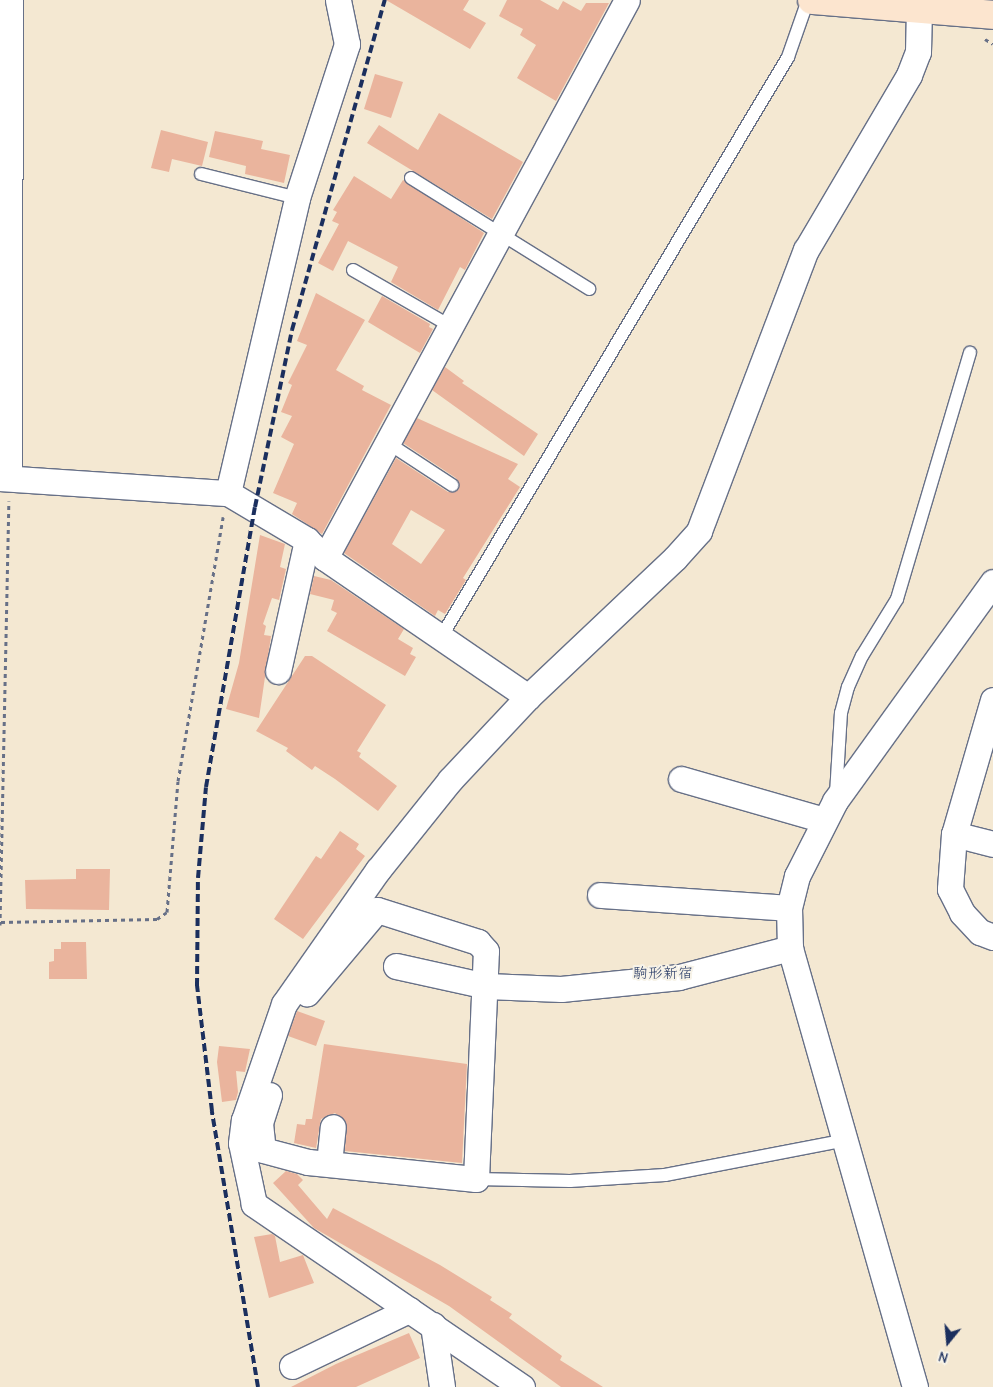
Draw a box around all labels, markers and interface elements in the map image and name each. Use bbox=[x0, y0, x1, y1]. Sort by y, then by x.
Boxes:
district label: 駒形新宿 bbox=[633, 965, 693, 983]
north arrow bbox=[923, 1317, 973, 1367]
text: N bbox=[937, 1347, 950, 1366]

